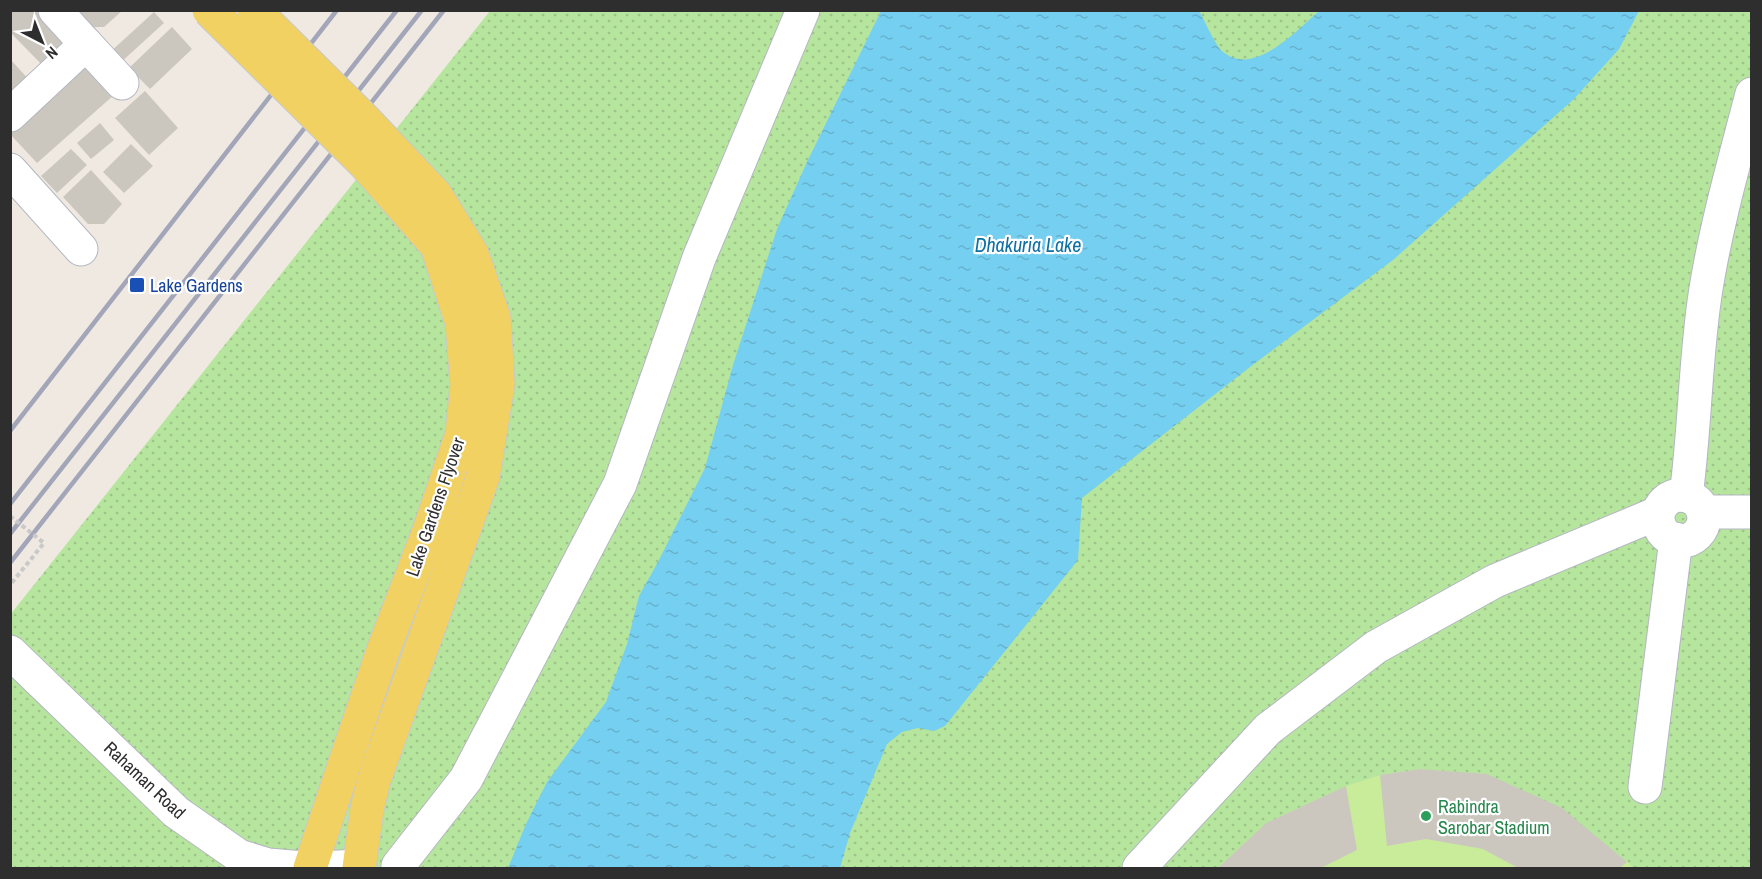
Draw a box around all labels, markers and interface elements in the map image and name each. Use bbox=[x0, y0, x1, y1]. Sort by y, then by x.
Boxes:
north arrow bbox=[12, 12, 72, 72]
text: N bbox=[41, 42, 63, 64]
water label: Dhakuria Lake bbox=[975, 231, 1081, 258]
place label: Lake Gardens bbox=[150, 273, 243, 298]
marker: Lake Gardens bbox=[128, 276, 146, 294]
street label: Lake Gardens Flyover bbox=[400, 434, 470, 580]
street label: Rahaman Road bbox=[99, 736, 191, 824]
place label: Rabindra Sarobar Stadium bbox=[1438, 794, 1550, 840]
marker: Rabindra Sarobar Stadium bbox=[1419, 809, 1433, 823]

